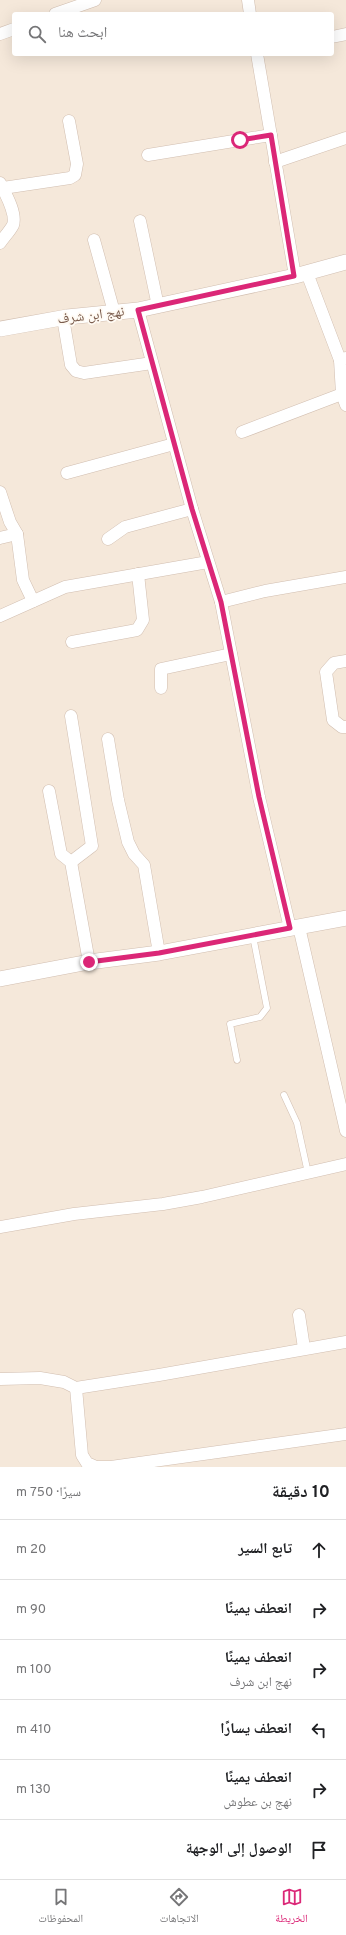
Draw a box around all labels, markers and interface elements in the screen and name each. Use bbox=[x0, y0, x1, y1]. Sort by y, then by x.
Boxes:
search box bbox=[12, 12, 334, 56]
icon: search bbox=[26, 23, 48, 45]
text: ابحث هنا bbox=[58, 24, 107, 43]
route start bbox=[231, 131, 249, 149]
street label: نهج ابن شرف bbox=[57, 303, 126, 329]
route end bbox=[80, 953, 98, 971]
text: 10 دقيقة bbox=[272, 1482, 330, 1504]
text: سيرًا · 750 m bbox=[16, 1485, 81, 1501]
icon: ahead bbox=[308, 1539, 330, 1561]
text: تابع السير bbox=[238, 1540, 292, 1559]
text: 20 m bbox=[16, 1542, 46, 1558]
icon: right bbox=[308, 1599, 330, 1621]
text: انعطف يمينًا bbox=[225, 1600, 292, 1619]
text: 90 m bbox=[16, 1602, 46, 1618]
text: انعطف يمينًا bbox=[225, 1649, 292, 1668]
icon: right bbox=[308, 1659, 330, 1681]
text: 100 m bbox=[16, 1662, 52, 1678]
text: نهج ابن شرف bbox=[230, 1675, 292, 1691]
icon: left bbox=[308, 1719, 330, 1741]
text: انعطف يسارًا bbox=[220, 1720, 292, 1739]
text: 410 m bbox=[16, 1722, 51, 1738]
text: انعطف يمينًا bbox=[225, 1769, 292, 1788]
icon: right bbox=[308, 1779, 330, 1801]
text: 130 m bbox=[16, 1782, 51, 1798]
text: نهج بن عطوش bbox=[224, 1795, 292, 1811]
icon: arrive bbox=[308, 1839, 330, 1861]
text: الوصول إلى الوجهة bbox=[186, 1840, 292, 1859]
tab: المحفوظات bbox=[38, 1886, 83, 1929]
tab: الاتجاهات bbox=[160, 1886, 199, 1929]
tab: الخريطة bbox=[275, 1886, 308, 1929]

